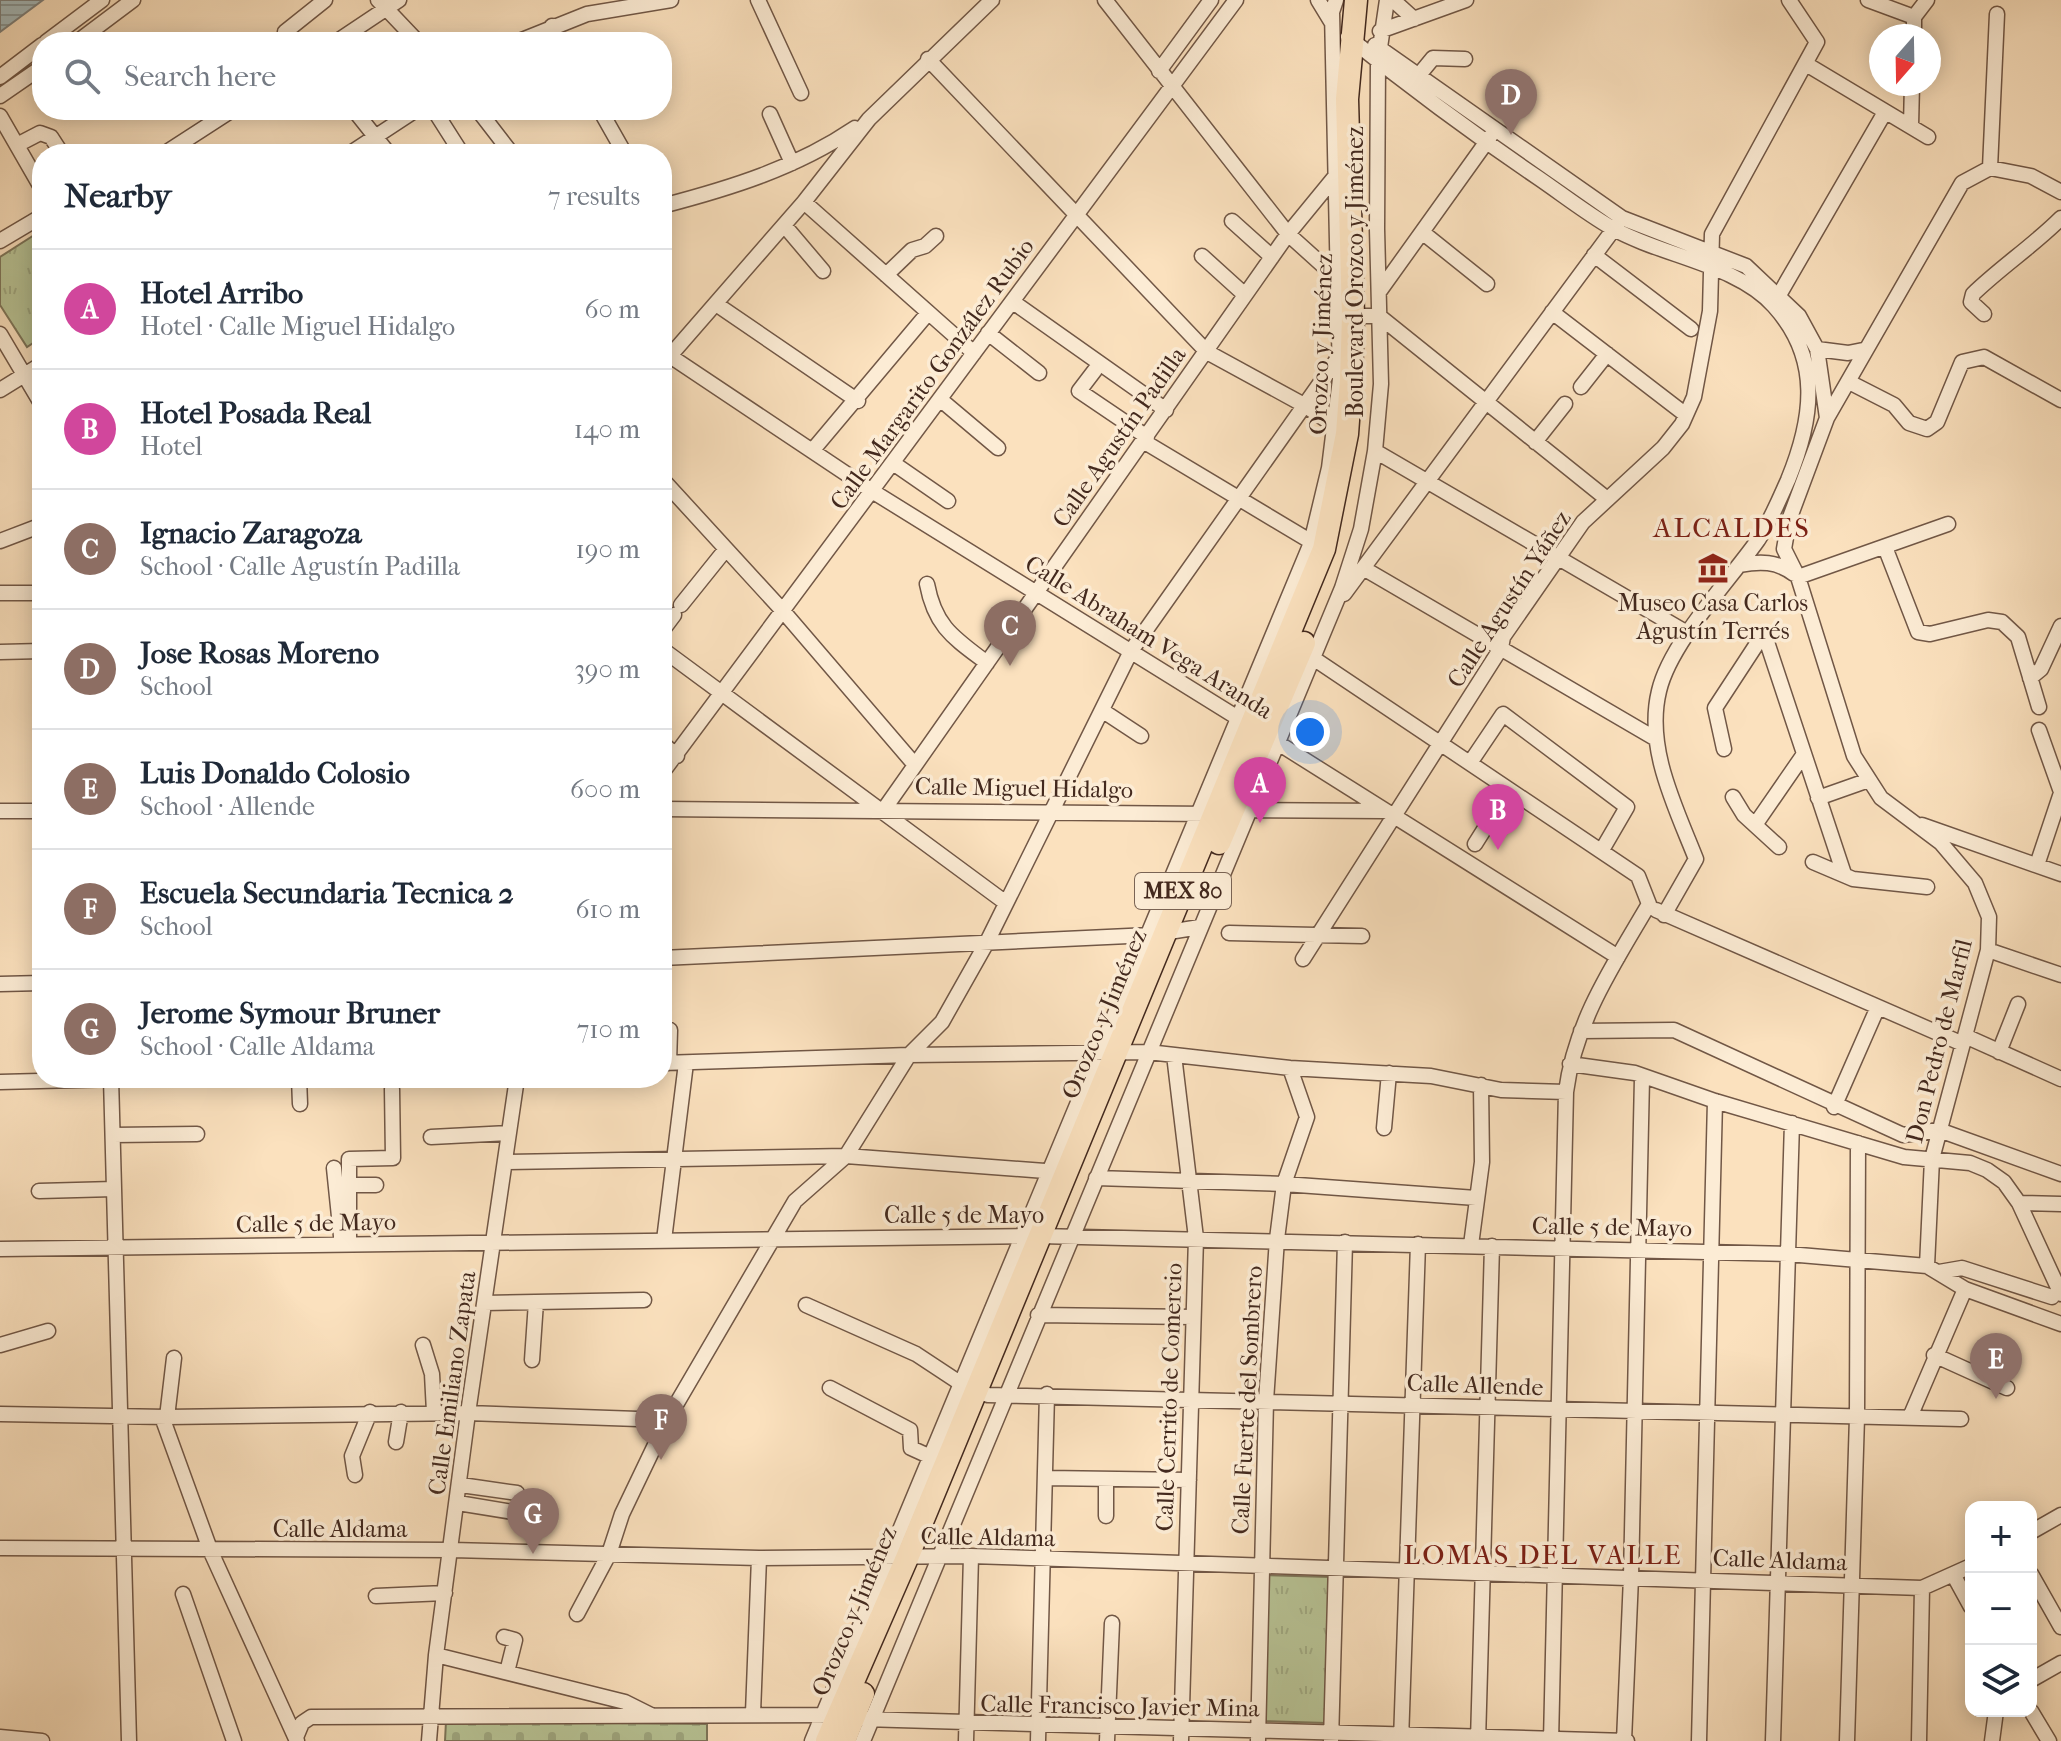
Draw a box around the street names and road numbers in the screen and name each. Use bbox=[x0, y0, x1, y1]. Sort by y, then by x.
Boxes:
street label: Boulevard Orozco y Jiménez bbox=[1341, 126, 1369, 418]
street label: Calle Margarito González Rubio bbox=[824, 233, 1040, 515]
street label: Orozco y Jiménez bbox=[1304, 252, 1338, 435]
street label: Calle Agustín Padilla bbox=[1046, 341, 1192, 532]
street label: Calle Agustín Yáñez bbox=[1441, 505, 1577, 693]
street label: Calle Abraham Vega Aranda bbox=[1020, 549, 1279, 725]
street label: Calle Miguel Hidalgo bbox=[915, 772, 1133, 804]
road number: MEX 80 bbox=[1135, 873, 1231, 909]
street label: Orozco y Jiménez bbox=[1056, 925, 1152, 1103]
street label: Don Pedro de Marfil bbox=[1900, 936, 1978, 1146]
street label: Calle 5 de Mayo bbox=[884, 1201, 1044, 1229]
street label: Calle 5 de Mayo bbox=[236, 1208, 396, 1238]
street label: Calle 5 de Mayo bbox=[1532, 1212, 1692, 1242]
street label: Calle Cerrito de Comercio bbox=[1150, 1262, 1188, 1532]
street label: Calle Fuerte del Sombrero bbox=[1226, 1265, 1268, 1535]
street label: Calle Emiliano Zapata bbox=[422, 1268, 482, 1497]
street label: Calle Allende bbox=[1406, 1369, 1544, 1401]
street label: Calle Aldama bbox=[273, 1515, 408, 1543]
street label: Orozco y Jiménez bbox=[806, 1522, 902, 1700]
street label: Calle Aldama bbox=[920, 1522, 1056, 1552]
street label: Calle Aldama bbox=[1712, 1544, 1849, 1576]
street label: Calle Francisco Javier Mina bbox=[980, 1690, 1261, 1722]

